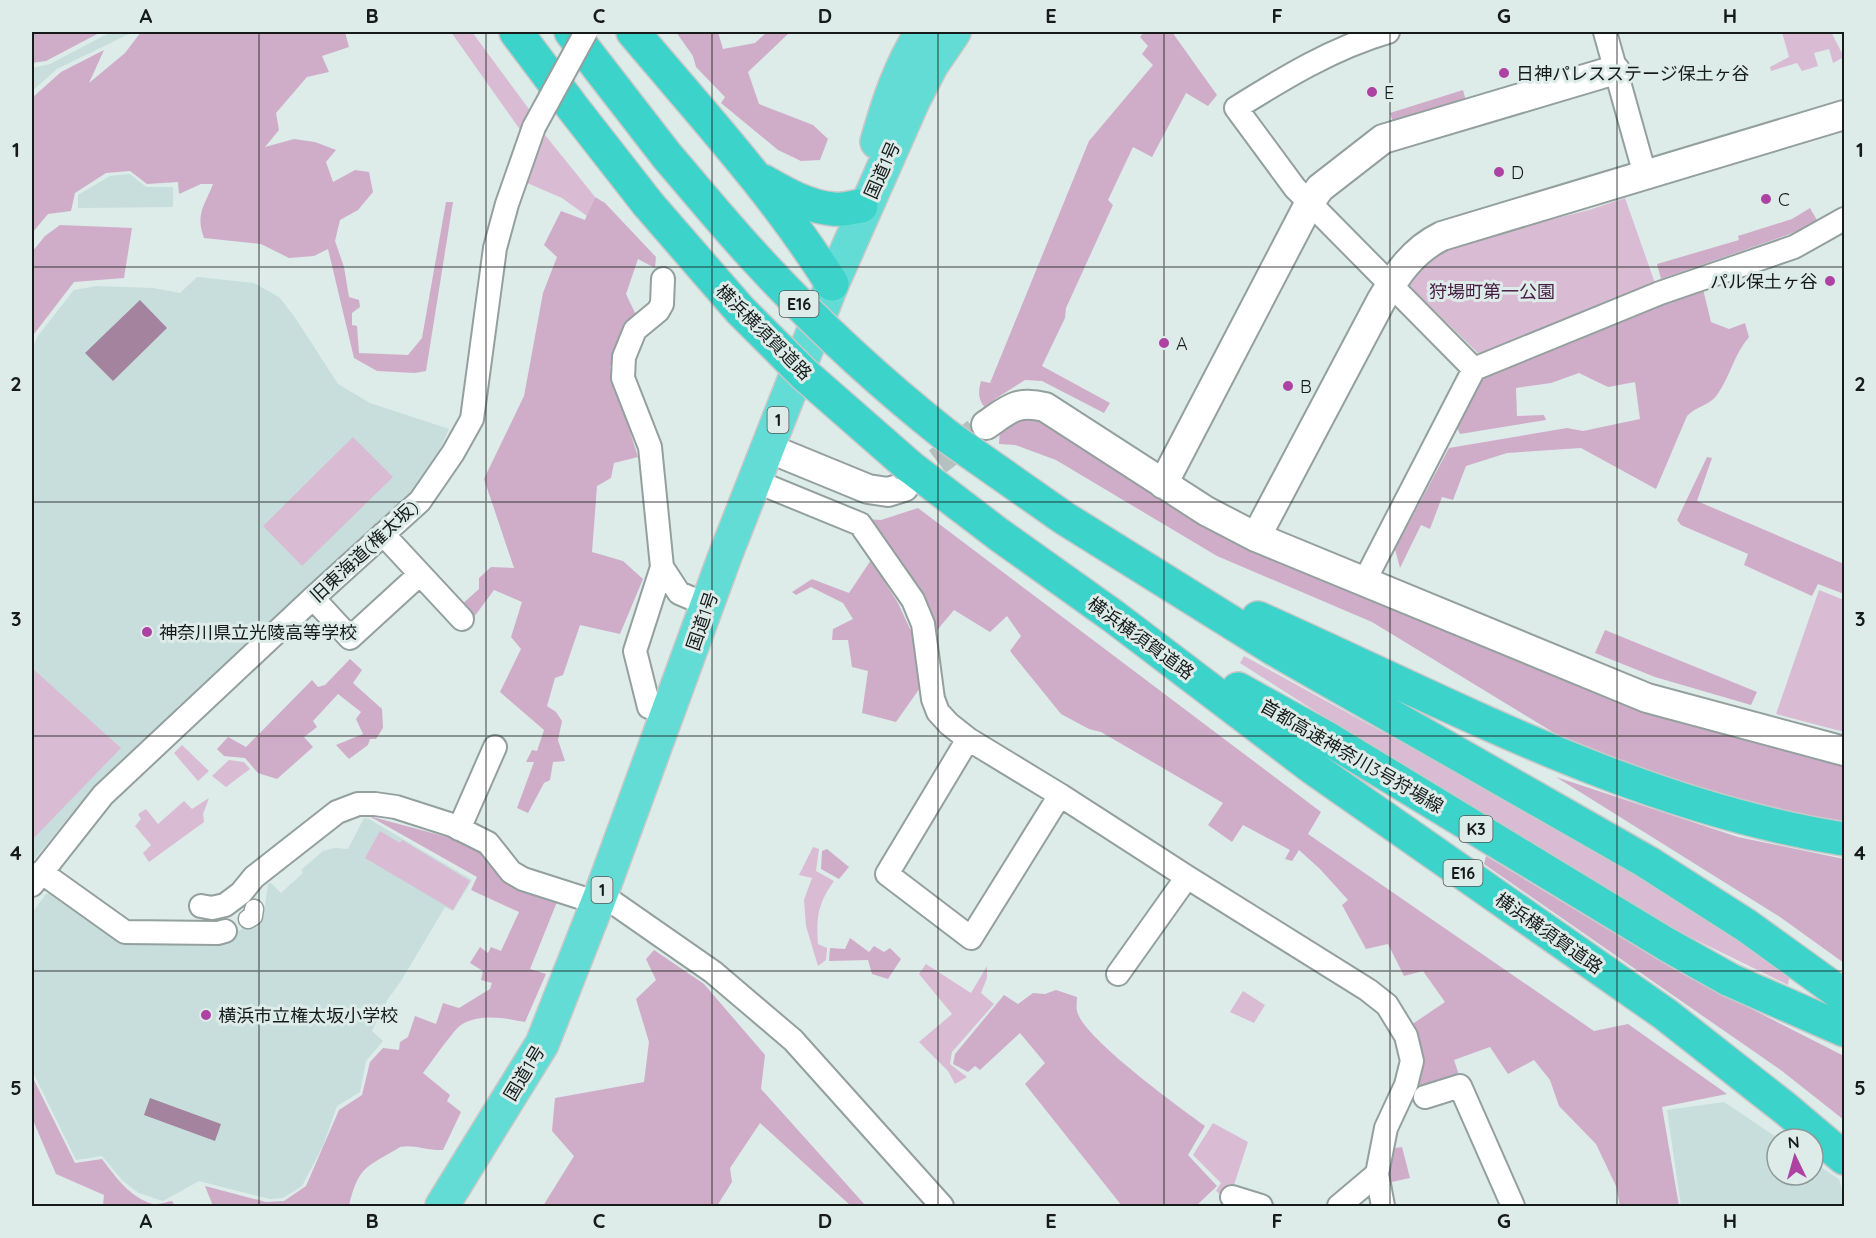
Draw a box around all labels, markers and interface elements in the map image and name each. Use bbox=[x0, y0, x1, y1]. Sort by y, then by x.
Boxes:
text: A bbox=[140, 3, 153, 28]
text: B bbox=[365, 3, 379, 28]
text: C bbox=[593, 3, 606, 28]
text: D bbox=[818, 3, 832, 28]
text: E bbox=[1045, 3, 1057, 28]
text: F bbox=[1271, 3, 1283, 28]
text: G bbox=[1497, 3, 1511, 28]
text: H bbox=[1723, 3, 1737, 28]
place label: 日神パレスステージ保土ヶ谷 bbox=[1516, 62, 1750, 85]
marker: 日神パレスステージ保土ヶ谷 bbox=[1497, 66, 1511, 80]
place label: E bbox=[1384, 81, 1394, 104]
marker: E bbox=[1365, 85, 1379, 99]
text: 1 bbox=[12, 137, 20, 162]
text: 1 bbox=[1856, 137, 1864, 162]
street label: 国道1号 bbox=[859, 138, 905, 202]
place label: D bbox=[1511, 161, 1524, 184]
marker: D bbox=[1492, 165, 1506, 179]
place label: C bbox=[1778, 188, 1790, 211]
marker: C bbox=[1759, 192, 1773, 206]
place label: パル保土ヶ谷 bbox=[1710, 270, 1818, 293]
marker: パル保土ヶ谷 bbox=[1823, 274, 1837, 288]
street label: 横浜横須賀道路 bbox=[711, 279, 817, 385]
park label: 狩場町第一公園 bbox=[1429, 280, 1555, 303]
road number: E16 bbox=[780, 291, 818, 317]
place label: A bbox=[1176, 332, 1188, 355]
marker: A bbox=[1157, 336, 1171, 350]
text: 2 bbox=[10, 371, 22, 396]
text: 2 bbox=[1854, 371, 1866, 396]
place label: B bbox=[1300, 375, 1312, 398]
marker: B bbox=[1281, 379, 1295, 393]
road number: 1 bbox=[768, 407, 788, 433]
street label: 旧東海道(権太坂) bbox=[305, 495, 423, 607]
street label: 国道1号 bbox=[681, 589, 723, 653]
street label: 横浜横須賀道路 bbox=[1083, 592, 1199, 684]
text: 3 bbox=[11, 606, 21, 631]
text: 3 bbox=[1855, 606, 1865, 631]
place label: 神奈川県立光陵高等学校 bbox=[159, 621, 357, 644]
marker: 神奈川県立光陵高等学校 bbox=[140, 625, 154, 639]
street label: 首都高速神奈川3号狩場線 bbox=[1256, 694, 1448, 818]
road number: K3 bbox=[1460, 816, 1492, 842]
text: 4 bbox=[10, 840, 22, 865]
text: 4 bbox=[1854, 840, 1866, 865]
road number: E16 bbox=[1444, 860, 1482, 886]
road number: 1 bbox=[592, 877, 612, 903]
street label: 横浜横須賀道路 bbox=[1491, 887, 1607, 979]
place label: 横浜市立権太坂小学校 bbox=[218, 1004, 398, 1027]
marker: 横浜市立権太坂小学校 bbox=[199, 1008, 213, 1022]
street label: 国道1号 bbox=[499, 1041, 549, 1105]
text: 5 bbox=[10, 1075, 22, 1100]
text: 5 bbox=[1854, 1075, 1866, 1100]
north arrow bbox=[1765, 1127, 1825, 1187]
text: N bbox=[1787, 1132, 1800, 1153]
text: A bbox=[140, 1208, 153, 1233]
text: B bbox=[365, 1208, 379, 1233]
text: C bbox=[593, 1208, 606, 1233]
text: D bbox=[818, 1208, 832, 1233]
text: E bbox=[1045, 1208, 1057, 1233]
text: F bbox=[1271, 1208, 1283, 1233]
text: G bbox=[1497, 1208, 1511, 1233]
text: H bbox=[1723, 1208, 1737, 1233]

